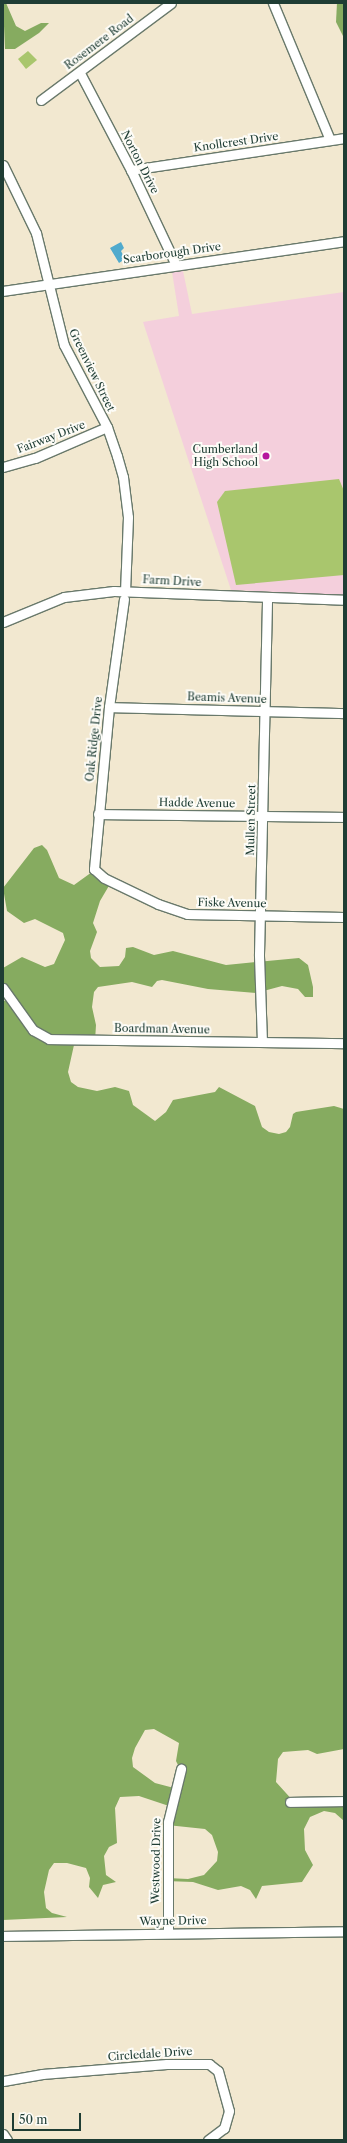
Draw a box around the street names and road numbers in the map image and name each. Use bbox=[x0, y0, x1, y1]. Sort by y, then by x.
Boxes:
street label: Rosemere Road bbox=[62, 12, 136, 72]
street label: Norton Drive bbox=[118, 128, 162, 196]
street label: Knollcrest Drive bbox=[193, 130, 279, 154]
street label: Scarborough Drive bbox=[122, 240, 222, 266]
street label: Greenview Street bbox=[66, 326, 118, 414]
street label: Fairway Drive bbox=[15, 418, 87, 456]
street label: Farm Drive bbox=[142, 573, 202, 589]
street label: Beamis Avenue bbox=[187, 690, 267, 706]
street label: Oak Ridge Drive bbox=[83, 696, 105, 782]
street label: Mullen Street bbox=[244, 784, 258, 856]
street label: Hadde Avenue bbox=[159, 796, 235, 810]
street label: Fiske Avenue bbox=[197, 896, 267, 910]
street label: Boardman Avenue bbox=[114, 1022, 210, 1036]
street label: Westwood Drive bbox=[149, 1818, 163, 1904]
street label: Wayne Drive bbox=[139, 1914, 207, 1928]
street label: Circledale Drive bbox=[107, 2044, 193, 2064]

